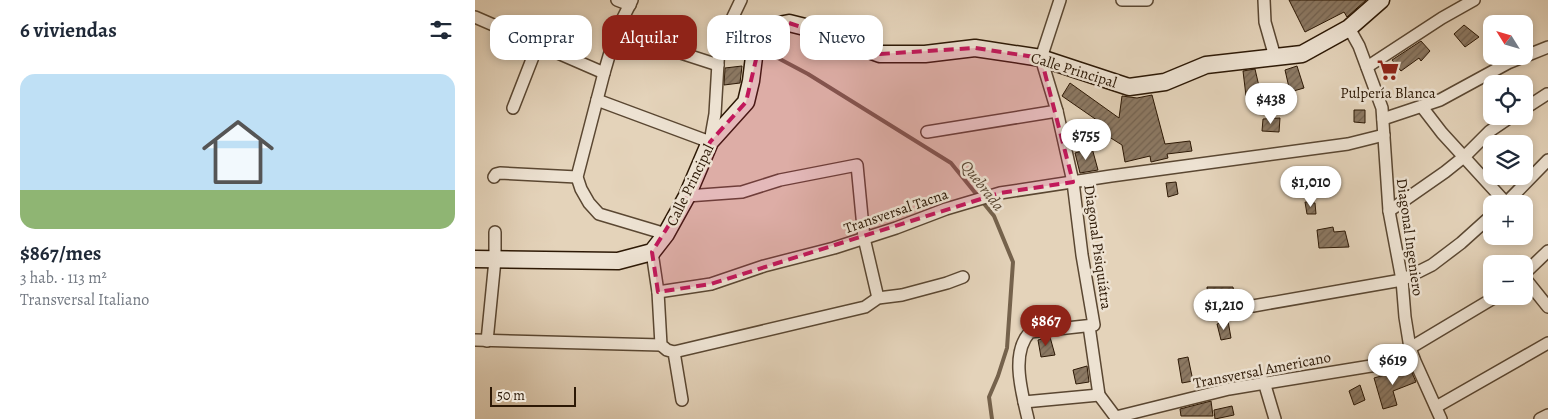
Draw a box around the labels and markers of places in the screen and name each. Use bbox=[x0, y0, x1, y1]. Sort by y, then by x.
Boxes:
supermarket icon: Pulpería Blanca bbox=[1375, 57, 1401, 83]
pin: $438 bbox=[1241, 82, 1301, 125]
place label: Pulpería Blanca bbox=[1340, 83, 1436, 103]
pin: $755 bbox=[1056, 119, 1116, 161]
pin: $1,010 bbox=[1270, 166, 1352, 208]
pin: $1,210 bbox=[1183, 288, 1265, 331]
pin: $867 bbox=[1016, 304, 1076, 347]
pin: $619 bbox=[1363, 344, 1423, 386]

